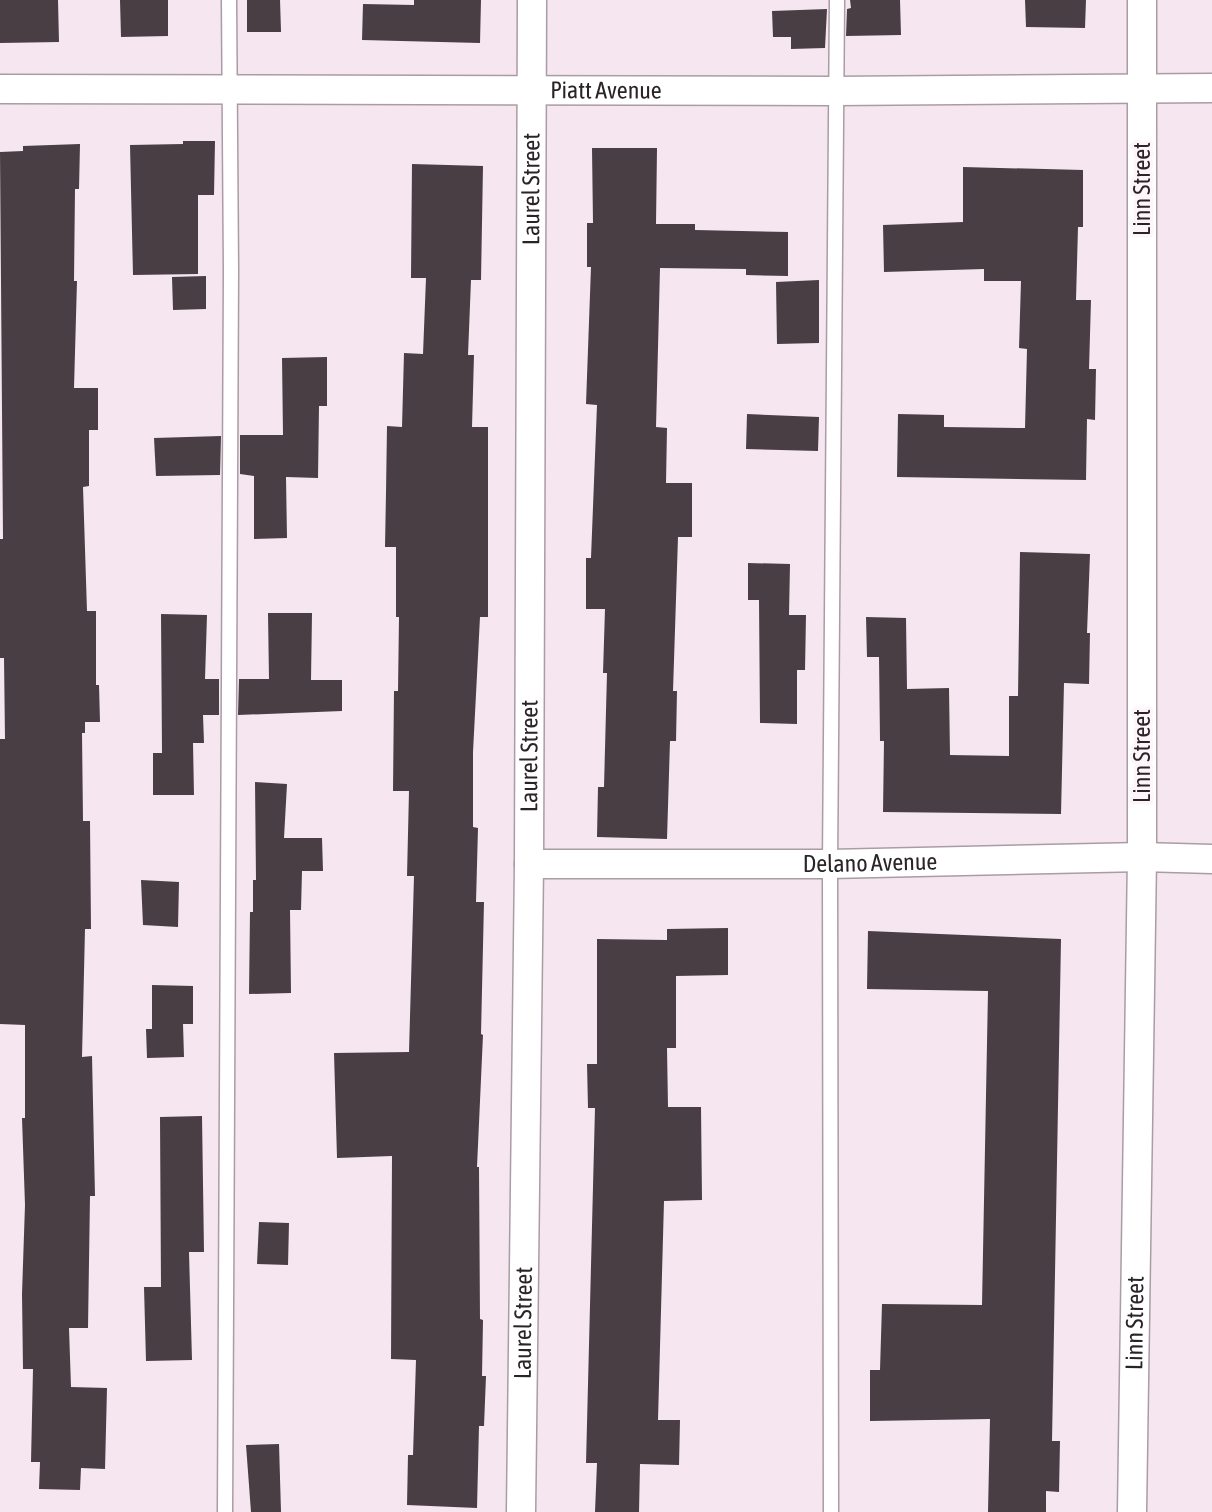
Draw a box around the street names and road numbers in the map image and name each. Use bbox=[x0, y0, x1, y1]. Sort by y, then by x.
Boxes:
street label: Piatt Avenue bbox=[550, 76, 662, 104]
street label: Laurel Street bbox=[517, 133, 545, 245]
street label: Linn Street bbox=[1128, 142, 1155, 236]
street label: Laurel Street bbox=[515, 700, 543, 812]
street label: Linn Street bbox=[1128, 709, 1155, 803]
street label: Delano Avenue bbox=[803, 848, 938, 877]
street label: Laurel Street bbox=[509, 1267, 537, 1379]
street label: Linn Street bbox=[1120, 1276, 1149, 1370]

